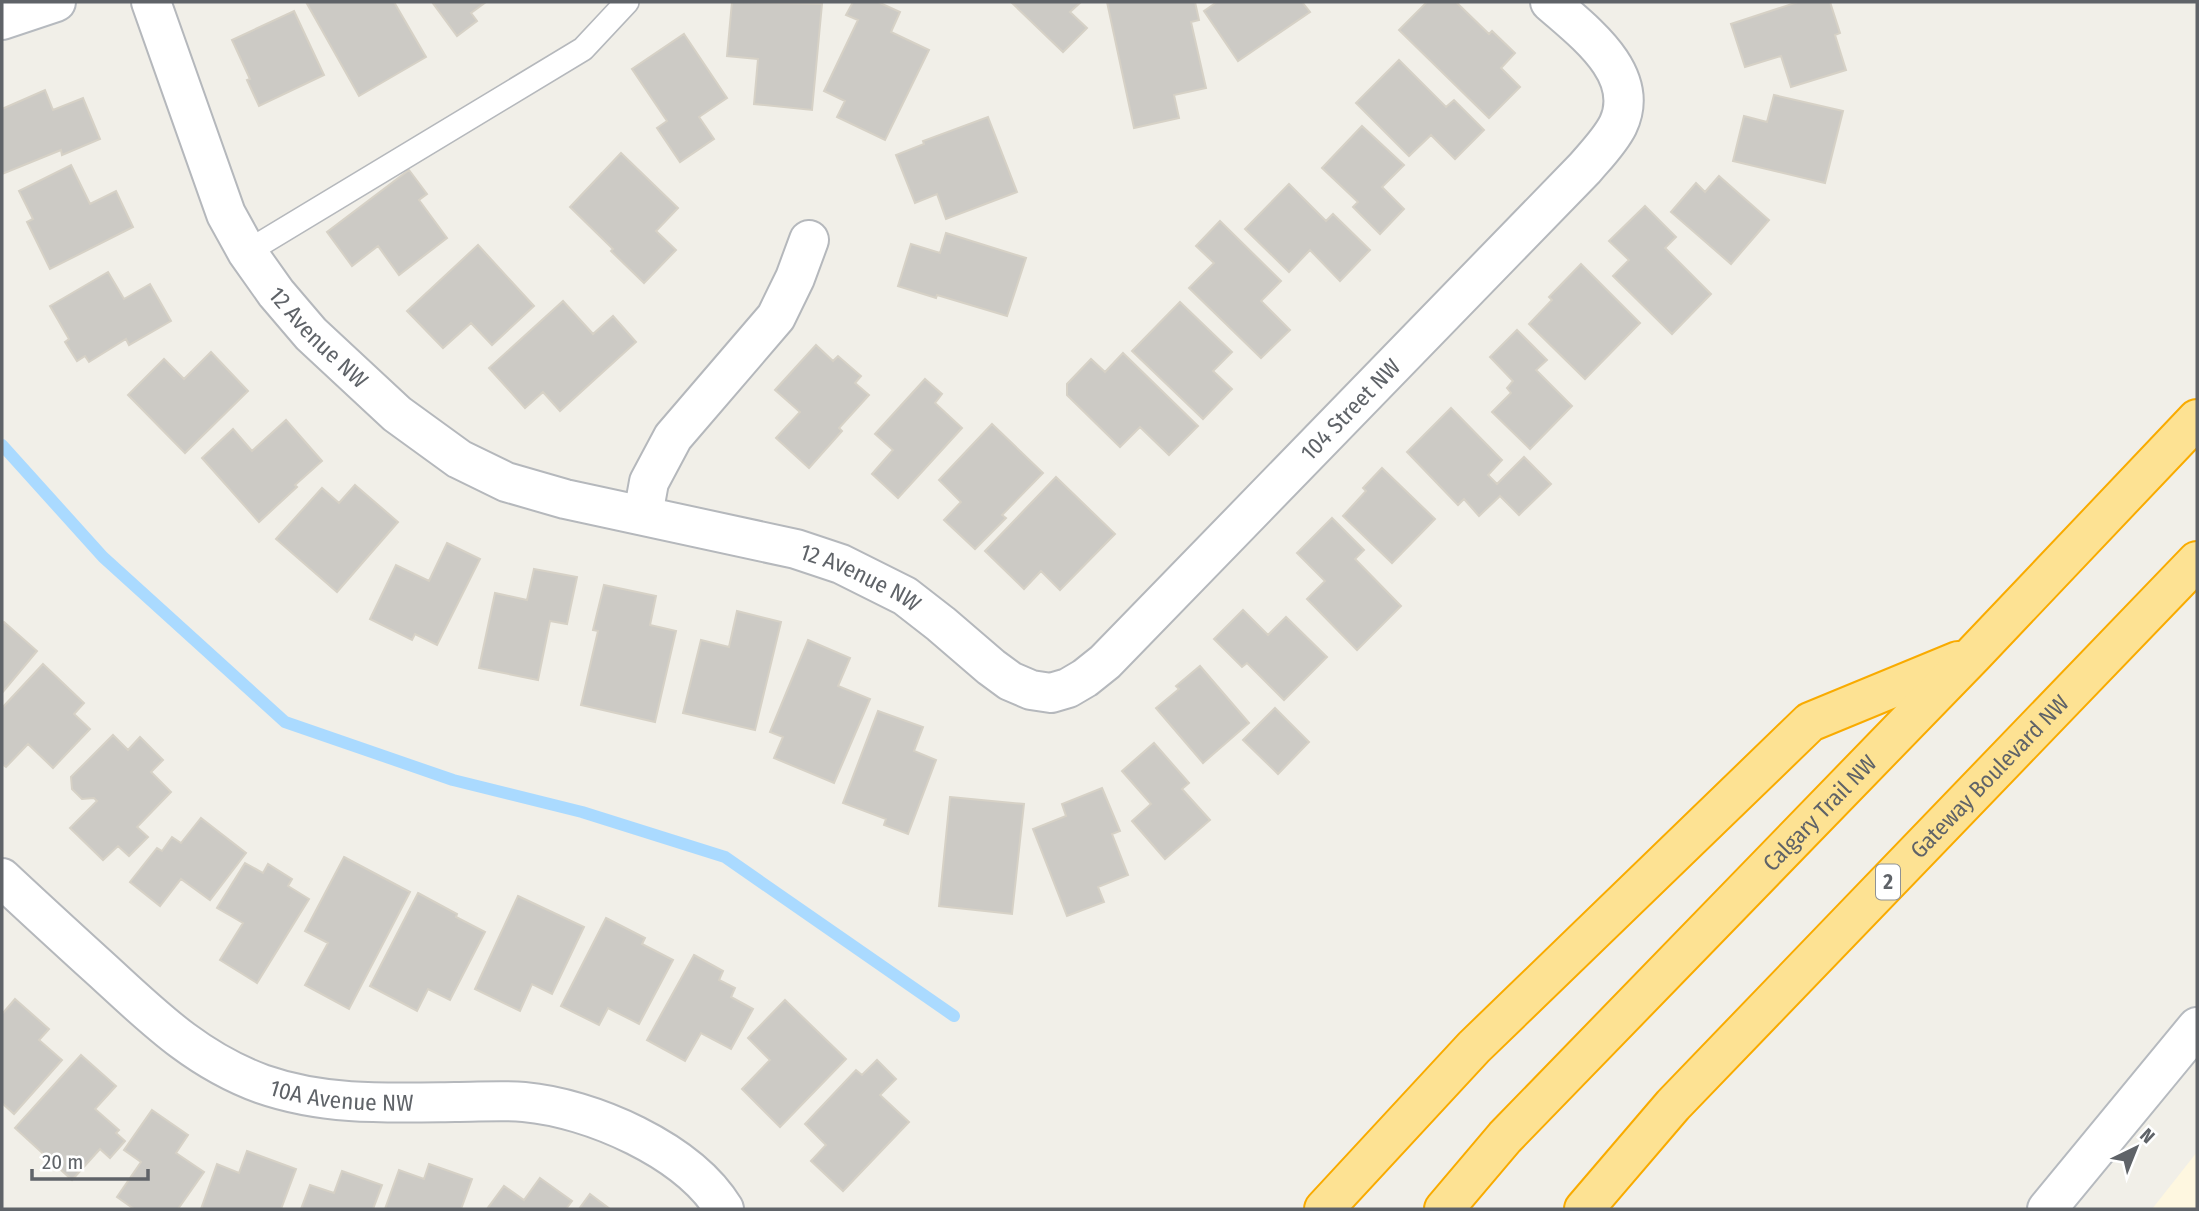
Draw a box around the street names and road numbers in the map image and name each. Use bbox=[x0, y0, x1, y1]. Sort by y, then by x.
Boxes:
street label: 12 Avenue NW bbox=[263, 281, 374, 394]
street label: 104 Street NW bbox=[1295, 353, 1406, 466]
street label: 12 Avenue NW bbox=[797, 537, 927, 617]
street label: Gateway Boulevard NW bbox=[1904, 689, 2074, 864]
street label: Calgary Trail NW bbox=[1757, 749, 1882, 877]
road number: 2 bbox=[1876, 864, 1900, 900]
street label: 10A Avenue NW bbox=[267, 1073, 413, 1117]

